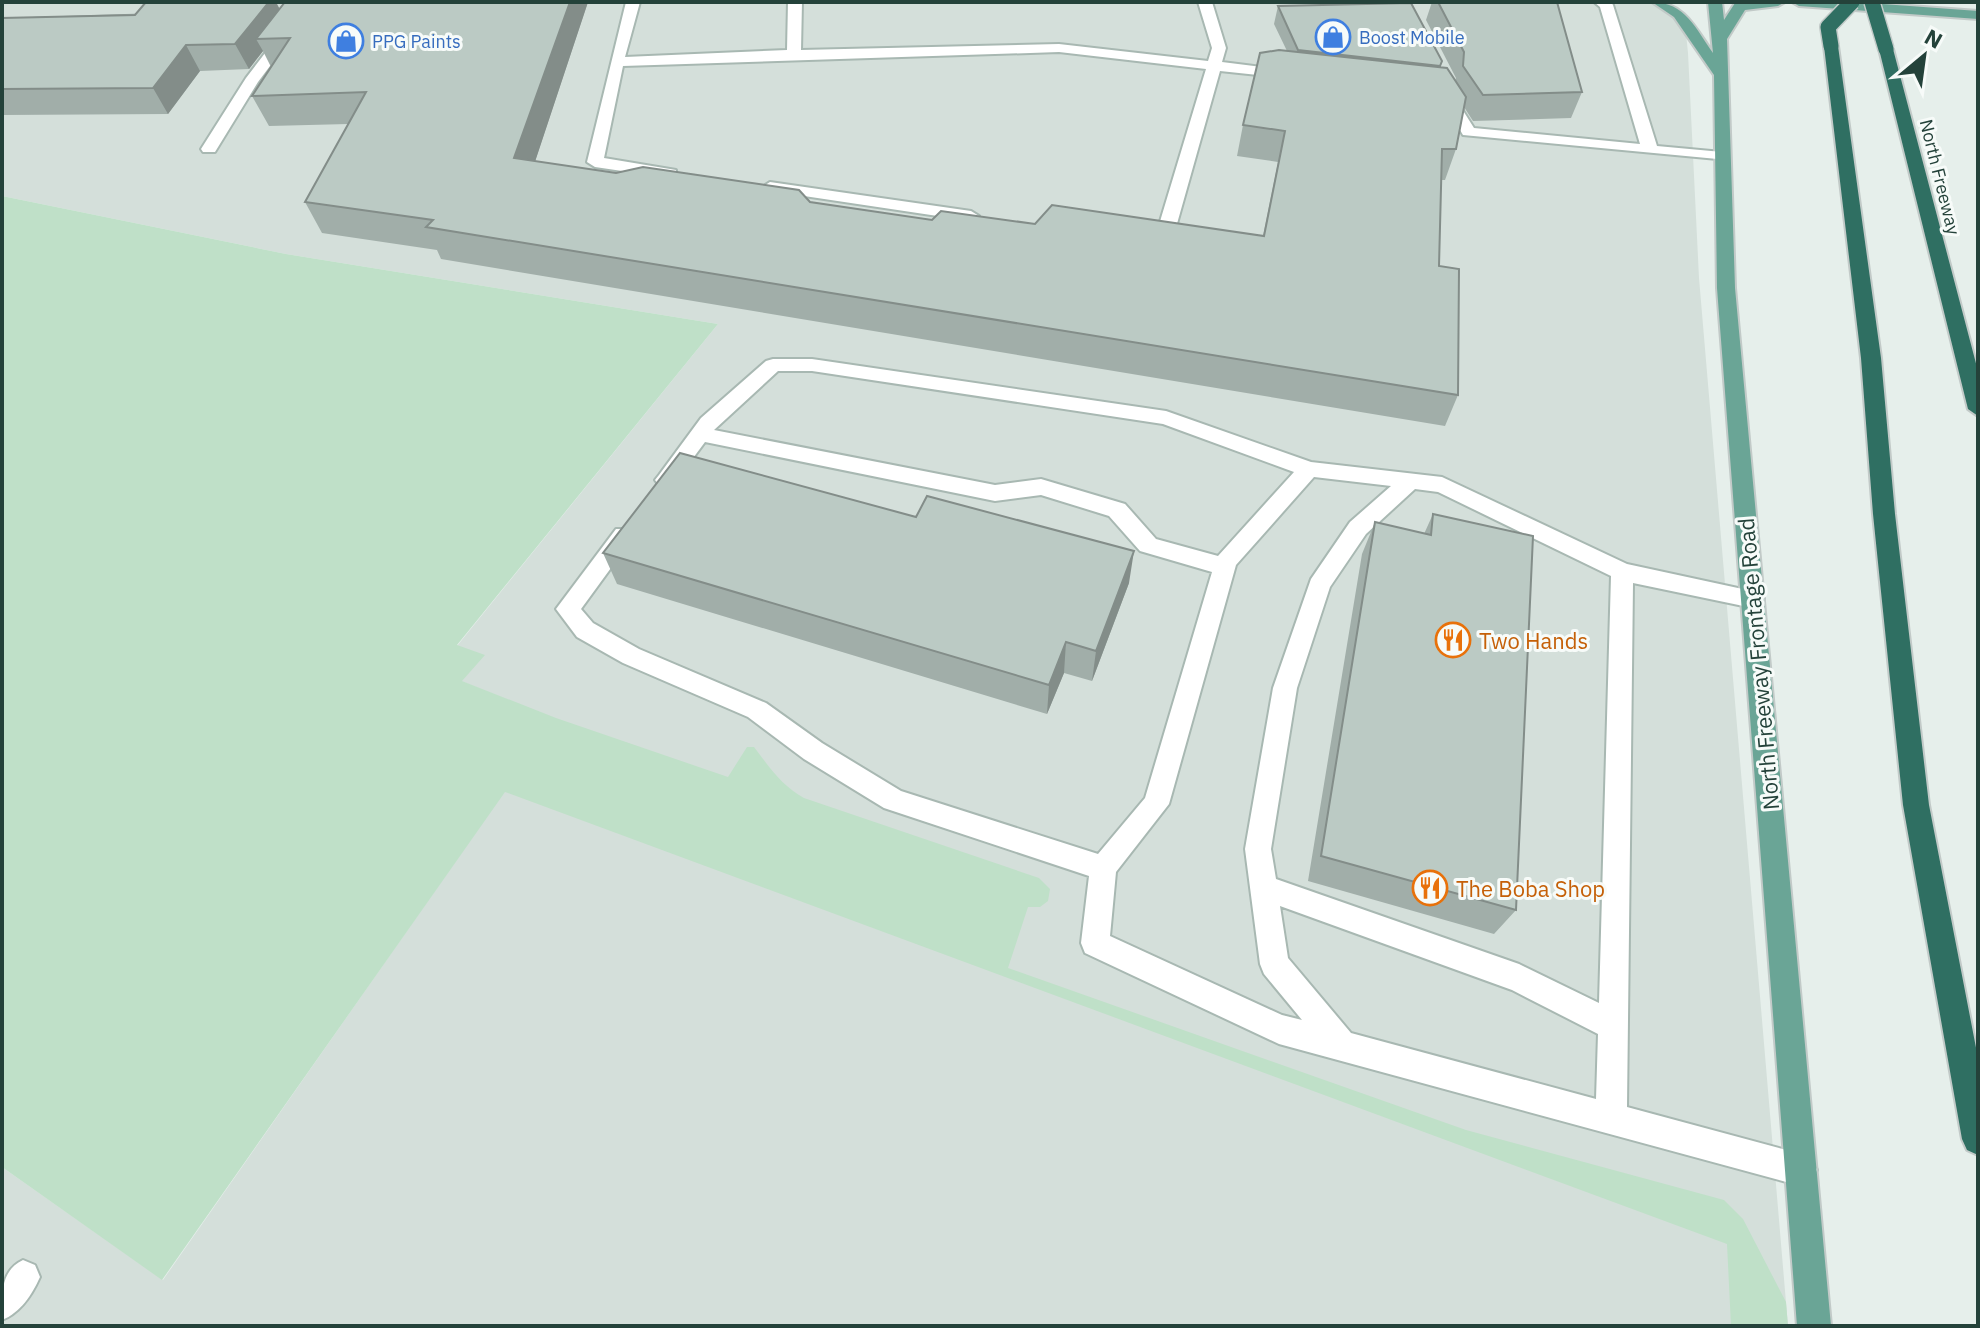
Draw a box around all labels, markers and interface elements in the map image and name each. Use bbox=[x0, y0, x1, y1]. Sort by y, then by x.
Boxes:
north arrow bbox=[1884, 16, 1964, 96]
shop icon: Boost Mobile bbox=[1314, 18, 1352, 56]
shop icon: PPG Paints bbox=[327, 22, 365, 60]
text: N bbox=[1920, 22, 1948, 55]
place label: Boost Mobile bbox=[1359, 26, 1465, 49]
place label: PPG Paints bbox=[372, 30, 461, 53]
street label: North Freeway bbox=[1915, 117, 1965, 237]
street label: North Freeway Frontage Road bbox=[1731, 517, 1785, 811]
restaurant icon: Two Hands bbox=[1434, 621, 1472, 659]
place label: Two Hands bbox=[1479, 626, 1588, 655]
restaurant icon: The Boba Shop bbox=[1411, 869, 1449, 907]
place label: The Boba Shop bbox=[1456, 874, 1605, 903]

